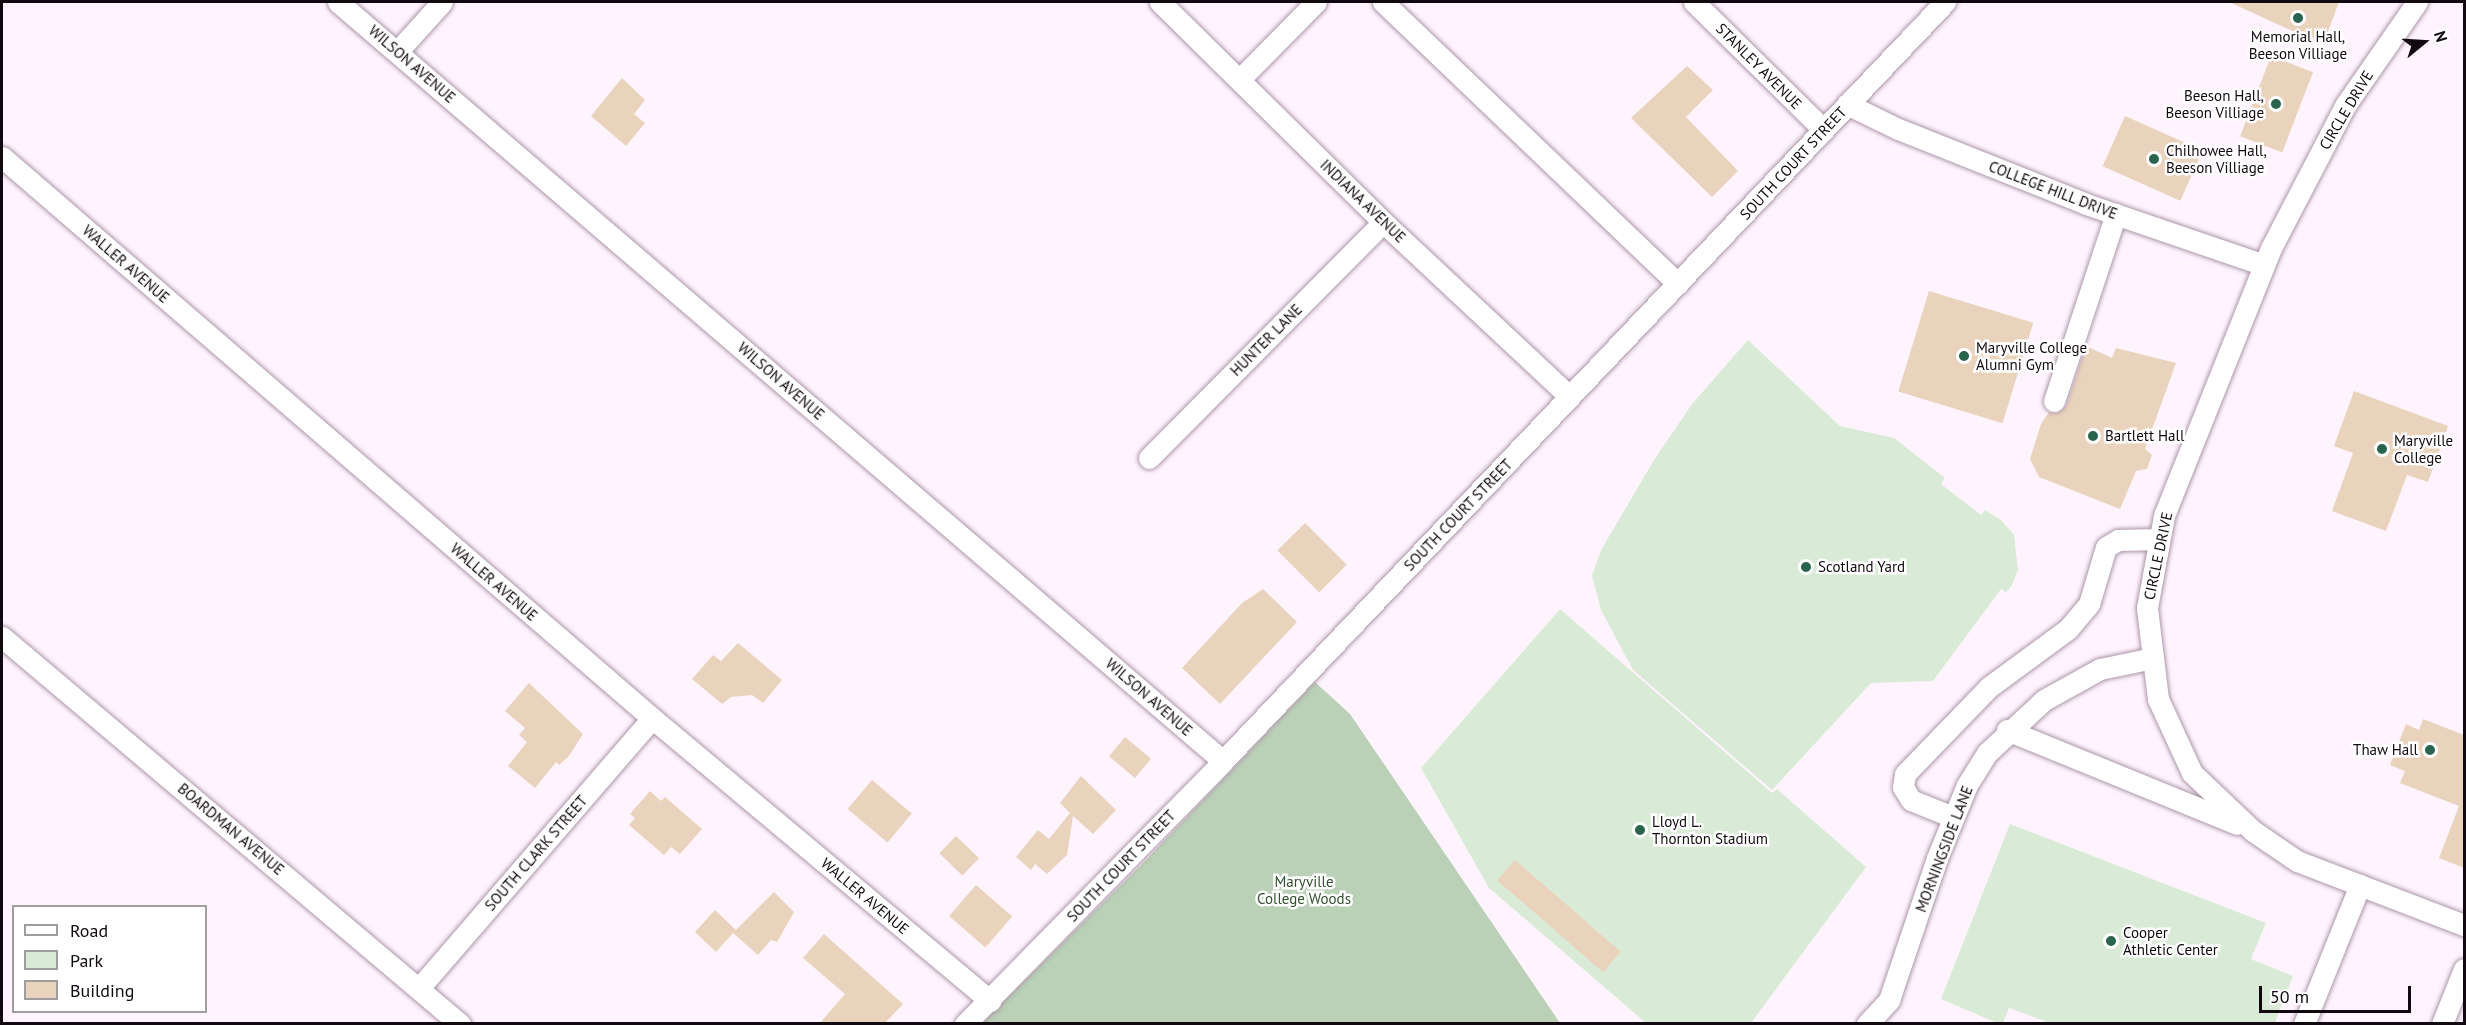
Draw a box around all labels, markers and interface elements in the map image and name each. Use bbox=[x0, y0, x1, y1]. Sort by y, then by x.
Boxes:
marker: Memorial Hall, Beeson Villiage bbox=[2291, 11, 2305, 25]
north arrow bbox=[2394, 12, 2454, 72]
street label: STANLEY AVENUE bbox=[1712, 19, 1806, 113]
street label: WILSON AVENUE bbox=[365, 21, 459, 107]
place label: Memorial Hall, Beeson Villiage bbox=[2249, 27, 2347, 62]
text: N bbox=[2430, 28, 2452, 45]
street label: CIRCLE DRIVE bbox=[2315, 67, 2377, 153]
place label: Beeson Hall, Beeson Villiage bbox=[2165, 86, 2264, 121]
marker: Beeson Hall, Beeson Villiage bbox=[2269, 97, 2283, 111]
street label: SOUTH COURT STREET bbox=[1736, 103, 1850, 223]
place label: Chilhowee Hall, Beeson Villiage bbox=[2166, 141, 2267, 176]
marker: Chilhowee Hall, Beeson Villiage bbox=[2147, 152, 2161, 166]
street label: INDIANA AVENUE bbox=[1316, 155, 1410, 247]
street label: COLLEGE HILL DRIVE bbox=[1986, 157, 2120, 223]
street label: WALLER AVENUE bbox=[79, 221, 173, 307]
street label: HUNTER LANE bbox=[1226, 300, 1306, 380]
street label: WILSON AVENUE bbox=[734, 338, 828, 424]
place label: Maryville College Alumni Gym bbox=[1976, 338, 2087, 373]
marker: Maryville College Alumni Gym bbox=[1957, 349, 1971, 363]
place label: Bartlett Hall bbox=[2105, 427, 2184, 445]
marker: Bartlett Hall bbox=[2086, 429, 2100, 443]
place label: Maryville College bbox=[2394, 431, 2453, 466]
marker: Maryville College bbox=[2375, 442, 2389, 456]
street label: SOUTH COURT STREET bbox=[1400, 455, 1516, 575]
street label: CIRCLE DRIVE bbox=[2140, 510, 2176, 602]
street label: WALLER AVENUE bbox=[447, 539, 541, 625]
place label: Scotland Yard bbox=[1818, 558, 1906, 576]
marker: Scotland Yard bbox=[1799, 560, 1813, 574]
street label: WILSON AVENUE bbox=[1102, 654, 1196, 740]
place label: Thaw Hall bbox=[2353, 741, 2418, 759]
marker: Thaw Hall bbox=[2423, 743, 2437, 757]
street label: BOARDMAN AVENUE bbox=[174, 779, 288, 879]
street label: MORNINGSIDE LANE bbox=[1912, 783, 1976, 915]
street label: SOUTH CLARK STREET bbox=[481, 792, 591, 914]
street label: SOUTH COURT STREET bbox=[1063, 806, 1179, 926]
place label: Lloyd L. Thornton Stadium bbox=[1652, 812, 1768, 847]
marker: Lloyd L. Thornton Stadium bbox=[1633, 823, 1647, 837]
street label: WALLER AVENUE bbox=[817, 854, 913, 938]
park label: Maryville College Woods bbox=[1257, 872, 1351, 907]
legend bbox=[12, 905, 207, 1013]
text: Road bbox=[70, 919, 108, 942]
place label: Cooper Athletic Center bbox=[2123, 923, 2218, 958]
marker: Cooper Athletic Center bbox=[2104, 934, 2118, 948]
text: Park bbox=[70, 949, 103, 972]
scale bar bbox=[2262, 974, 2414, 1012]
text: Building bbox=[70, 979, 134, 1002]
text: 50 m bbox=[2270, 985, 2309, 1008]

